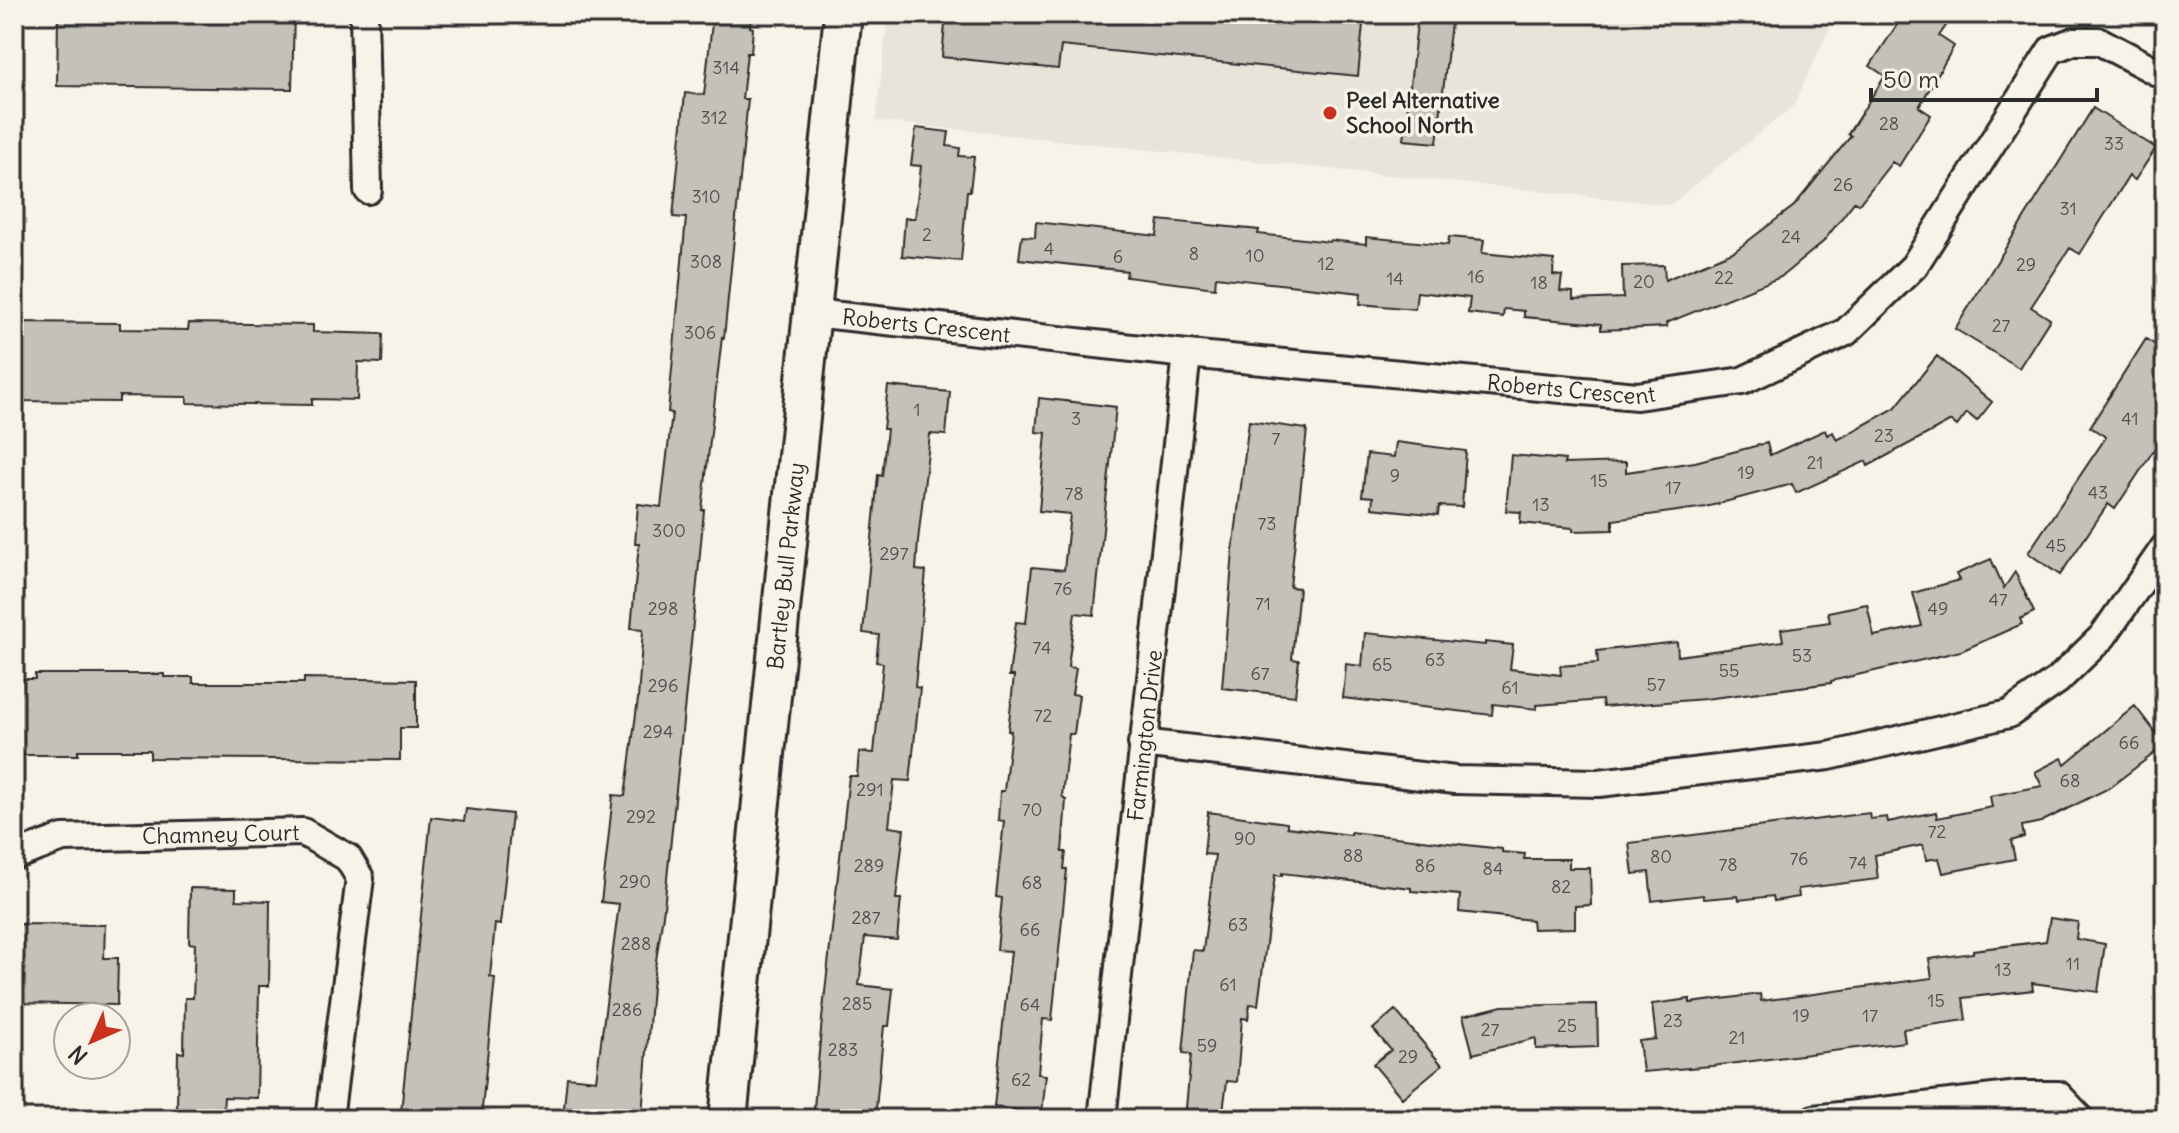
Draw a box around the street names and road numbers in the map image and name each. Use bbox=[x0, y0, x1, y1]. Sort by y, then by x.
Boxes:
street label: Roberts Crescent bbox=[841, 302, 1012, 349]
street label: Roberts Crescent bbox=[1486, 368, 1657, 410]
street label: Bartley Bull Parkway bbox=[761, 461, 810, 671]
street label: Farmington Drive bbox=[1121, 648, 1168, 822]
street label: Chamney Court bbox=[142, 818, 300, 850]

